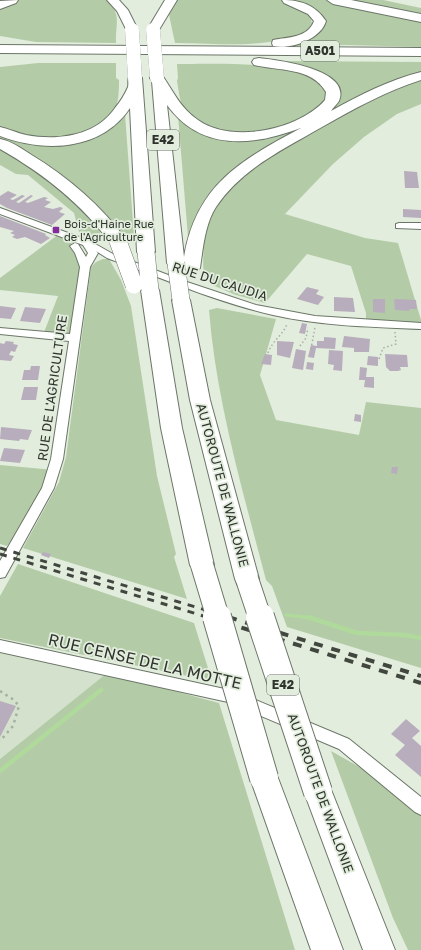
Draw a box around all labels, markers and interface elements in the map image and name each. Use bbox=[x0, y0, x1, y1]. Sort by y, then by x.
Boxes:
road number: A501 bbox=[301, 41, 339, 61]
road number: E42 bbox=[147, 130, 179, 150]
place label: Bois-d'Haine Rue de l'Agriculture bbox=[64, 217, 154, 243]
marker: Bois-d'Haine Rue de l'Agriculture bbox=[51, 225, 61, 235]
street label: RUE DU CAUDIA bbox=[170, 258, 270, 304]
street label: RUE DE L'AGRICULTURE bbox=[34, 314, 70, 462]
street label: AUTOROUTE DE WALLONIE bbox=[193, 401, 253, 569]
street label: RUE CENSE DE LA MOTTE bbox=[46, 629, 244, 693]
road number: E42 bbox=[267, 675, 299, 695]
street label: AUTOROUTE DE WALLONIE bbox=[285, 711, 357, 875]

